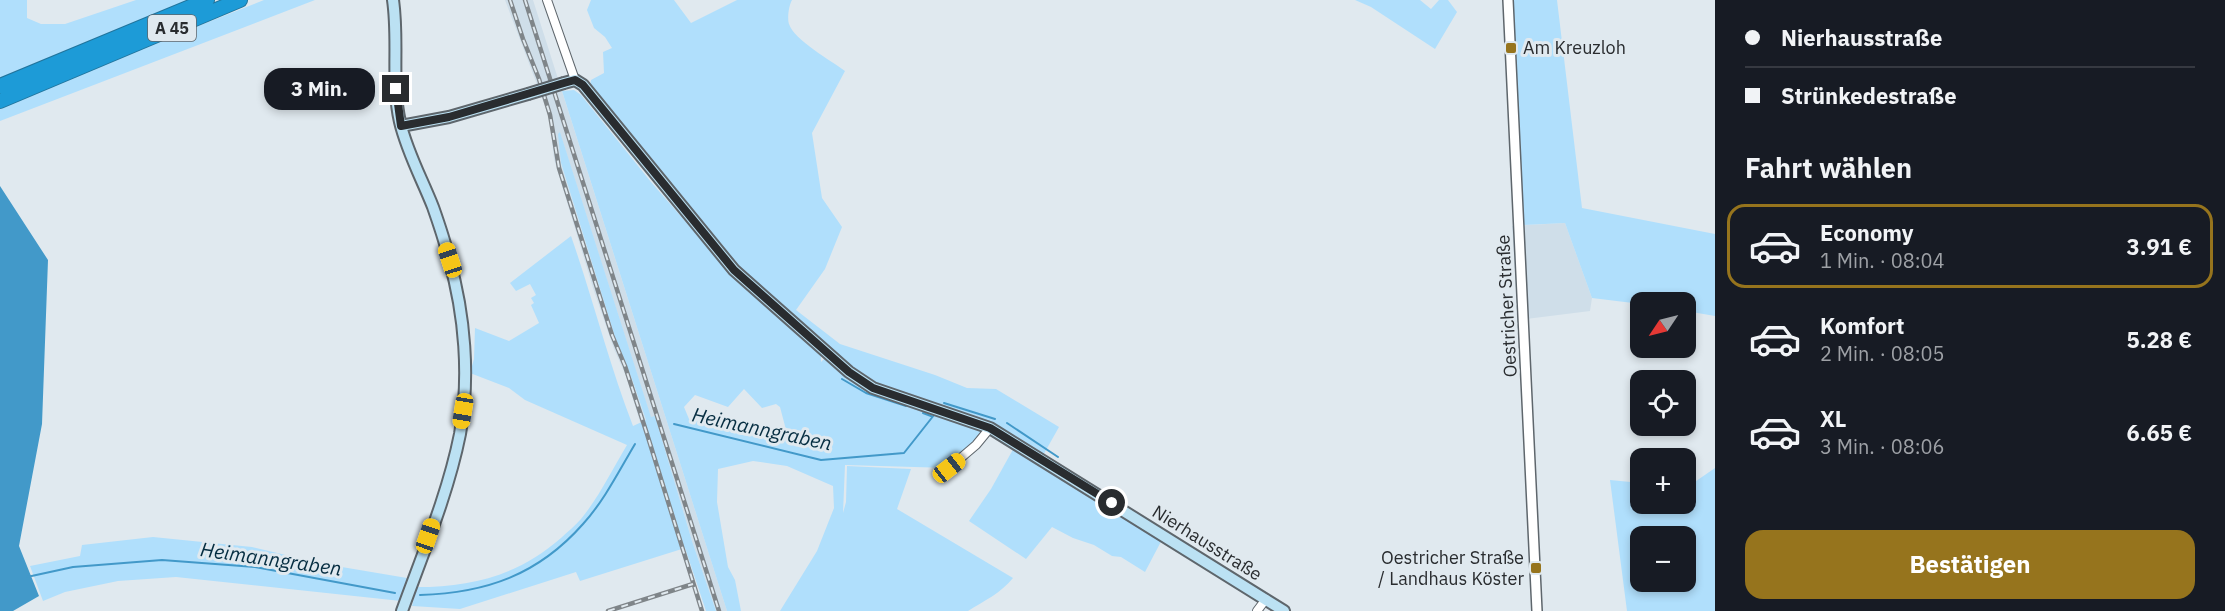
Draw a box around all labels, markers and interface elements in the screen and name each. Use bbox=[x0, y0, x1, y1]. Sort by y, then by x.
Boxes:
road number: A 45 bbox=[148, 15, 196, 41]
text: Nierhausstraße bbox=[1781, 23, 1942, 52]
place label: Am Kreuzloh bbox=[1523, 36, 1626, 59]
marker: Am Kreuzloh bbox=[1504, 41, 1518, 55]
callout: 3 Min. bbox=[264, 68, 375, 110]
text: 3 Min. bbox=[291, 75, 348, 102]
route end bbox=[382, 75, 409, 102]
text: Strünkedestraße bbox=[1781, 81, 1957, 110]
text: Fahrt wählen bbox=[1745, 150, 1912, 185]
text: Economy bbox=[1820, 218, 1914, 247]
icon: car bbox=[1748, 219, 1802, 273]
text: 3.91 € bbox=[2127, 232, 2192, 261]
street label: Oestricher Straße bbox=[1491, 234, 1522, 378]
car bbox=[436, 240, 464, 280]
text: 1 Min. · 08:04 bbox=[1820, 247, 1945, 274]
north arrow bbox=[1630, 292, 1696, 358]
map controls bbox=[1630, 292, 1696, 592]
text: Komfort bbox=[1820, 311, 1905, 340]
icon: car bbox=[1748, 312, 1802, 366]
text: 5.28 € bbox=[2127, 325, 2192, 354]
text: 2 Min. · 08:05 bbox=[1820, 340, 1945, 367]
button: locate bbox=[1630, 370, 1696, 436]
car bbox=[451, 392, 475, 430]
water label: Heimanngraben bbox=[690, 401, 834, 457]
text: XL bbox=[1820, 404, 1846, 433]
icon: car bbox=[1748, 405, 1802, 459]
text: 6.65 € bbox=[2127, 418, 2192, 447]
text: 3 Min. · 08:06 bbox=[1820, 433, 1945, 460]
button: + bbox=[1630, 448, 1696, 514]
car bbox=[929, 450, 969, 486]
route start bbox=[1098, 489, 1125, 516]
street label: Nierhausstraße bbox=[1148, 500, 1266, 585]
car bbox=[414, 516, 442, 556]
button: − bbox=[1630, 526, 1696, 592]
button: Bestätigen bbox=[1745, 530, 2195, 599]
water label: Heimanngraben bbox=[199, 535, 343, 582]
place label: Oestricher Straße / Landhaus Köster bbox=[1378, 546, 1524, 590]
marker: Oestricher Straße / Landhaus Köster bbox=[1529, 561, 1543, 575]

